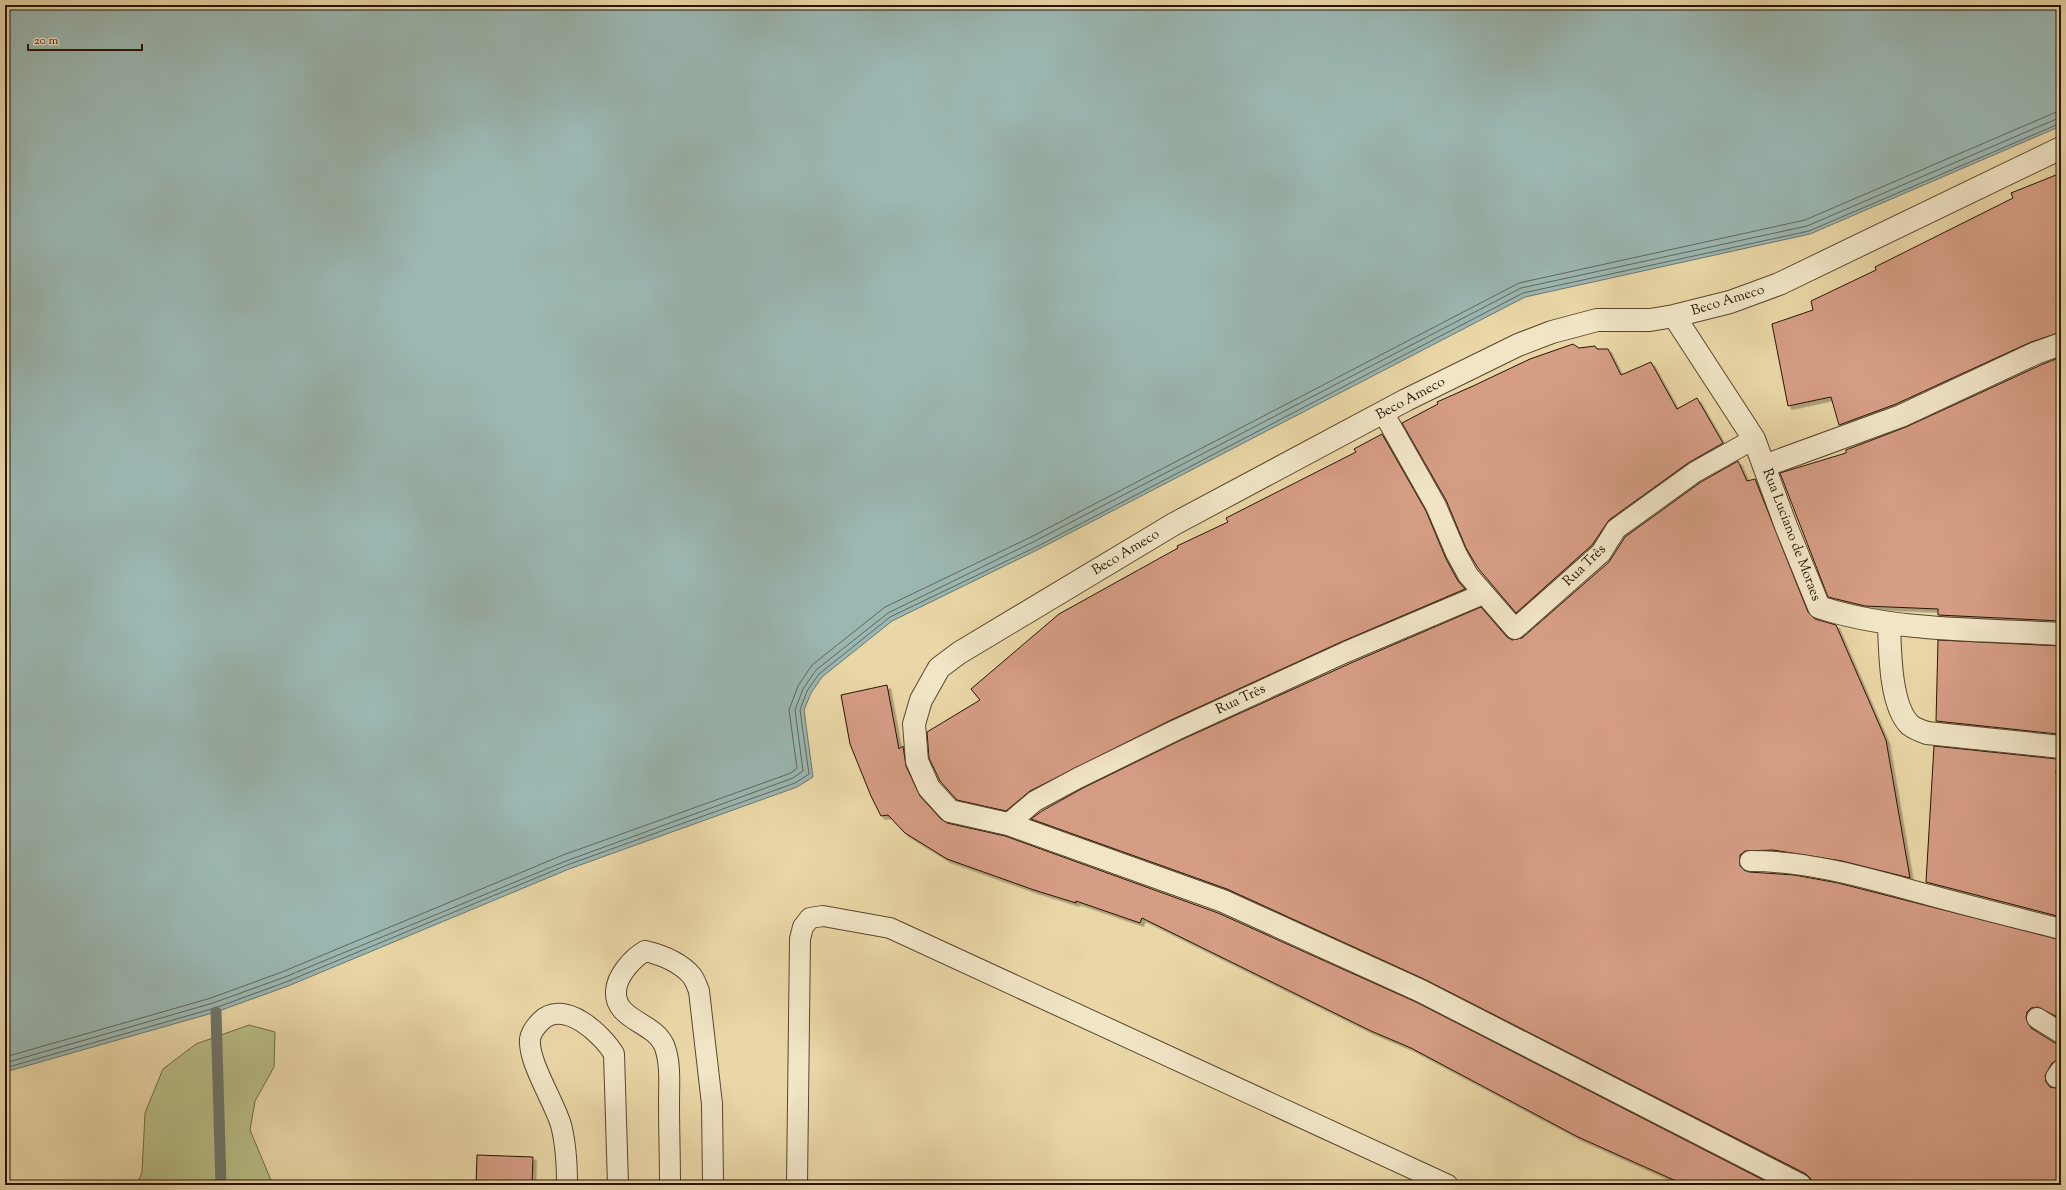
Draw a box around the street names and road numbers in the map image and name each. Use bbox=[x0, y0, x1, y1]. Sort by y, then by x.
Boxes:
street label: Beco Ameco bbox=[1689, 280, 1767, 322]
street label: Beco Ameco bbox=[1373, 372, 1449, 426]
street label: Rua Luciano de Moraes bbox=[1757, 466, 1825, 604]
street label: Beco Ameco bbox=[1088, 525, 1164, 581]
street label: Rua Três bbox=[1559, 540, 1611, 592]
street label: Rua Três bbox=[1213, 680, 1269, 720]

